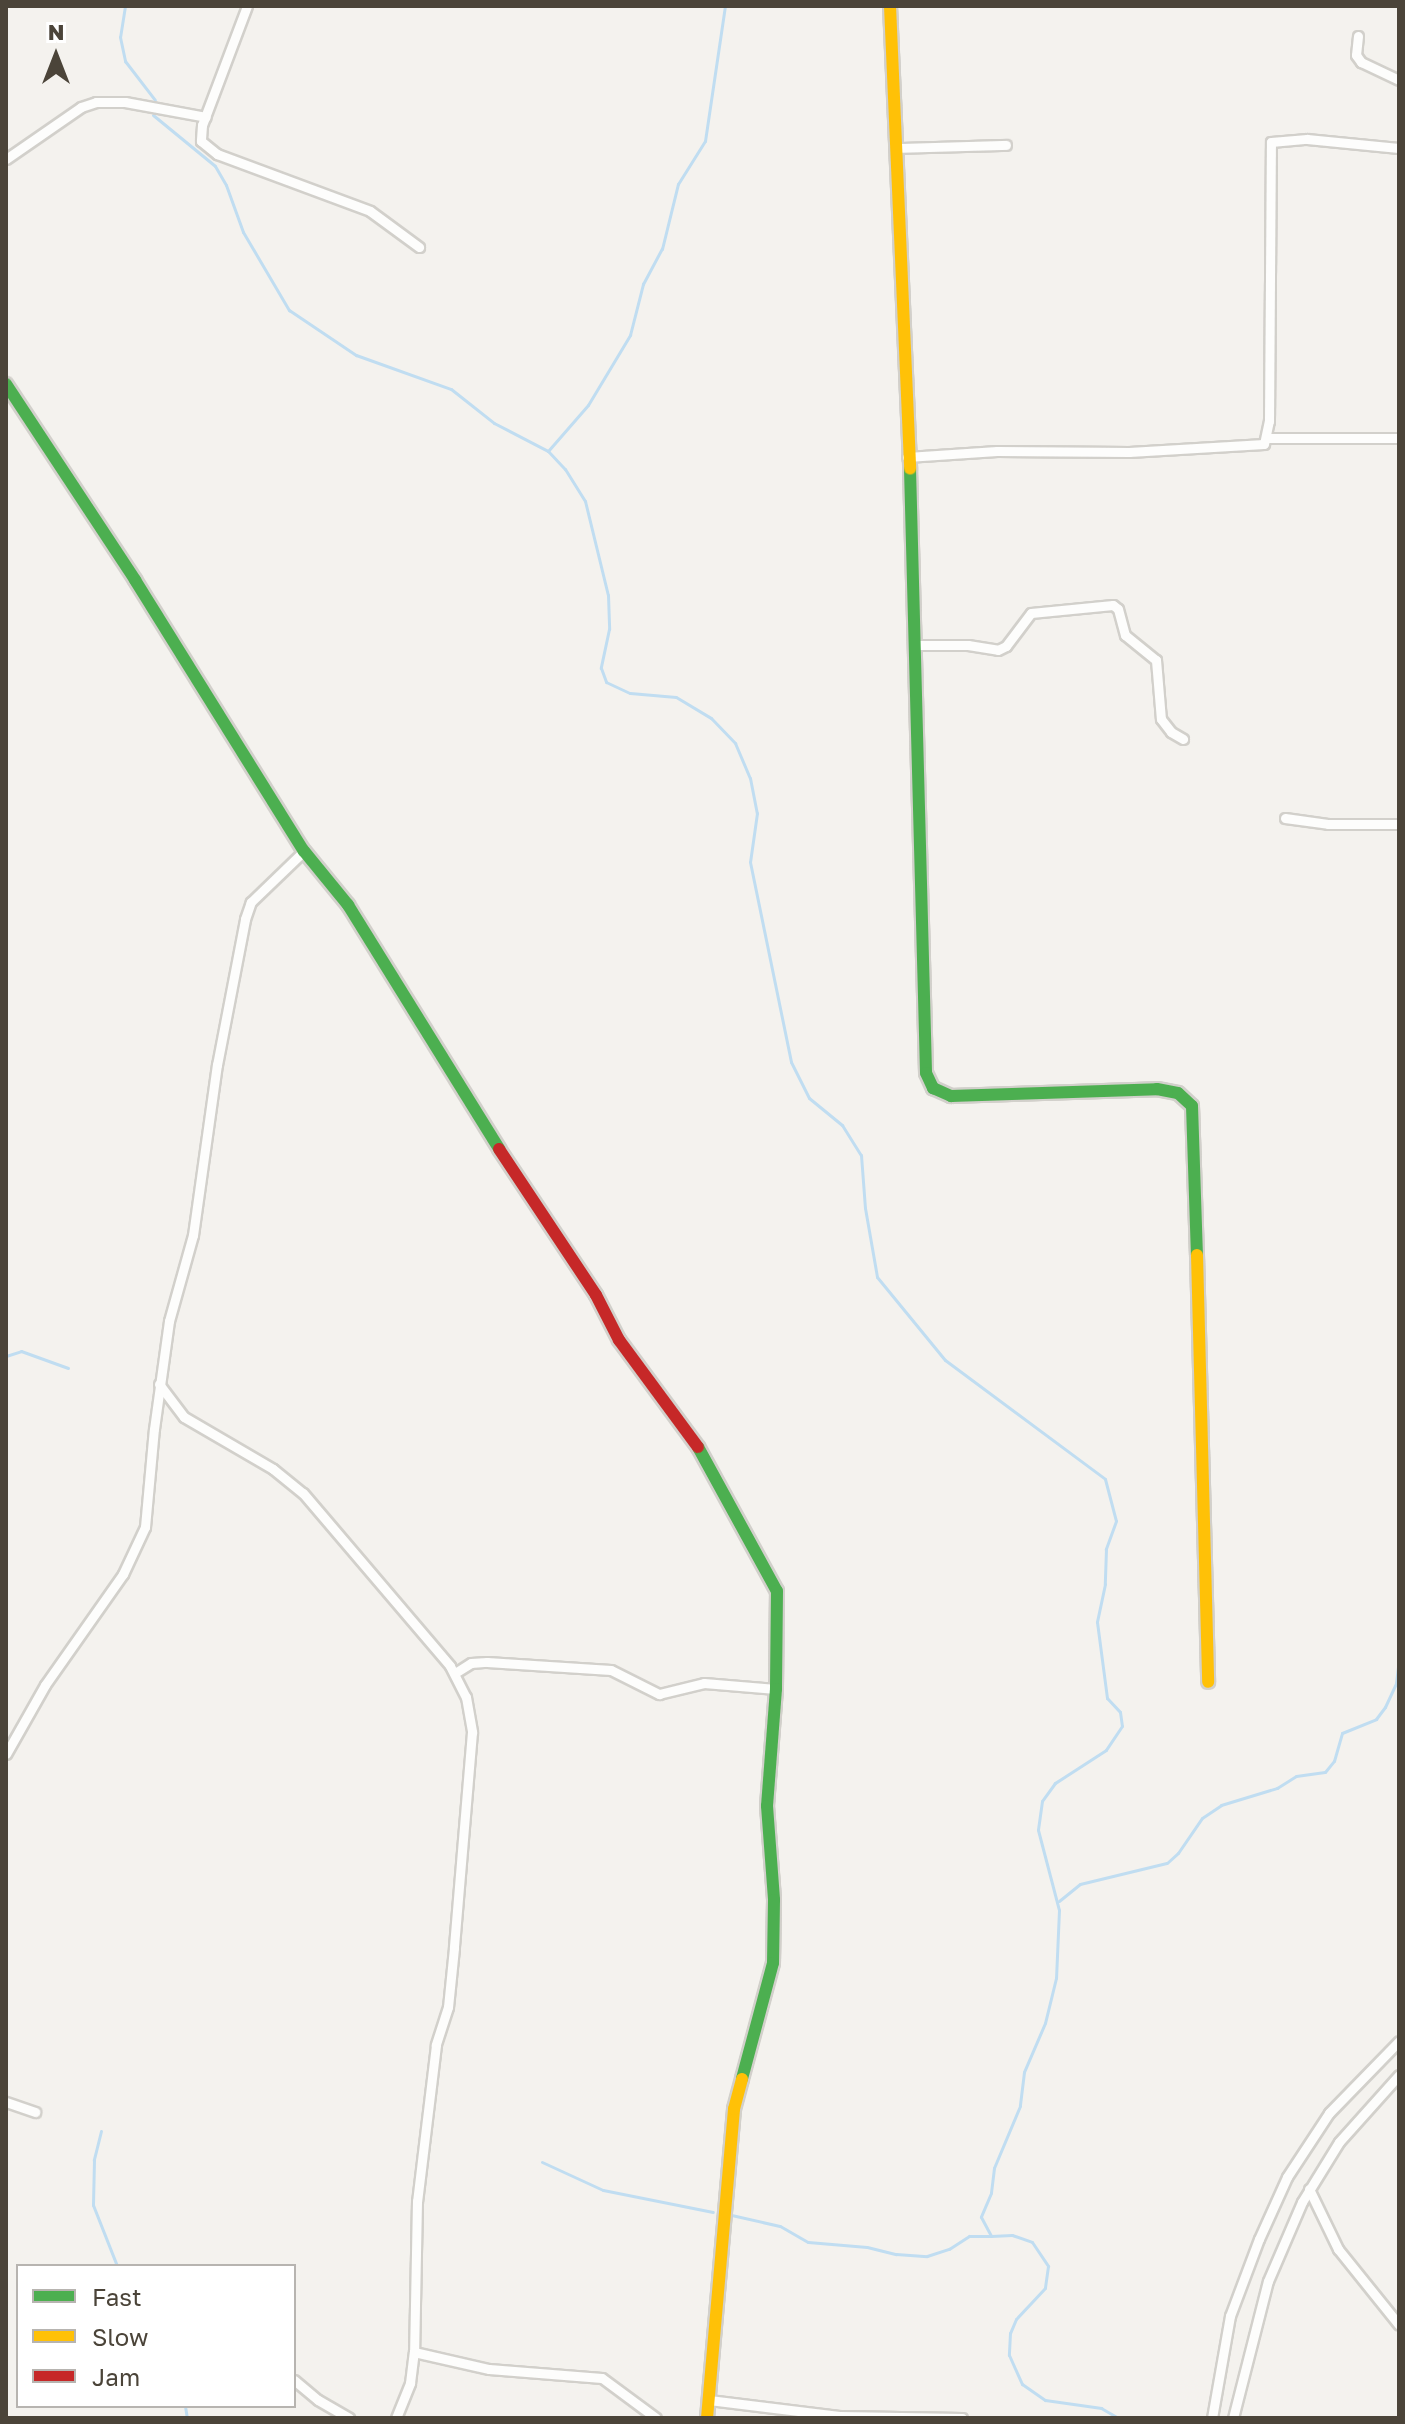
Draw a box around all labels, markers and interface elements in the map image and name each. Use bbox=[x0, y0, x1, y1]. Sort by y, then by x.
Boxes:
north arrow bbox=[16, 16, 96, 96]
text: N bbox=[48, 18, 64, 45]
legend bbox=[16, 2264, 296, 2408]
text: Fast bbox=[92, 2282, 142, 2311]
text: Slow bbox=[92, 2322, 148, 2351]
text: Jam bbox=[92, 2362, 140, 2391]

